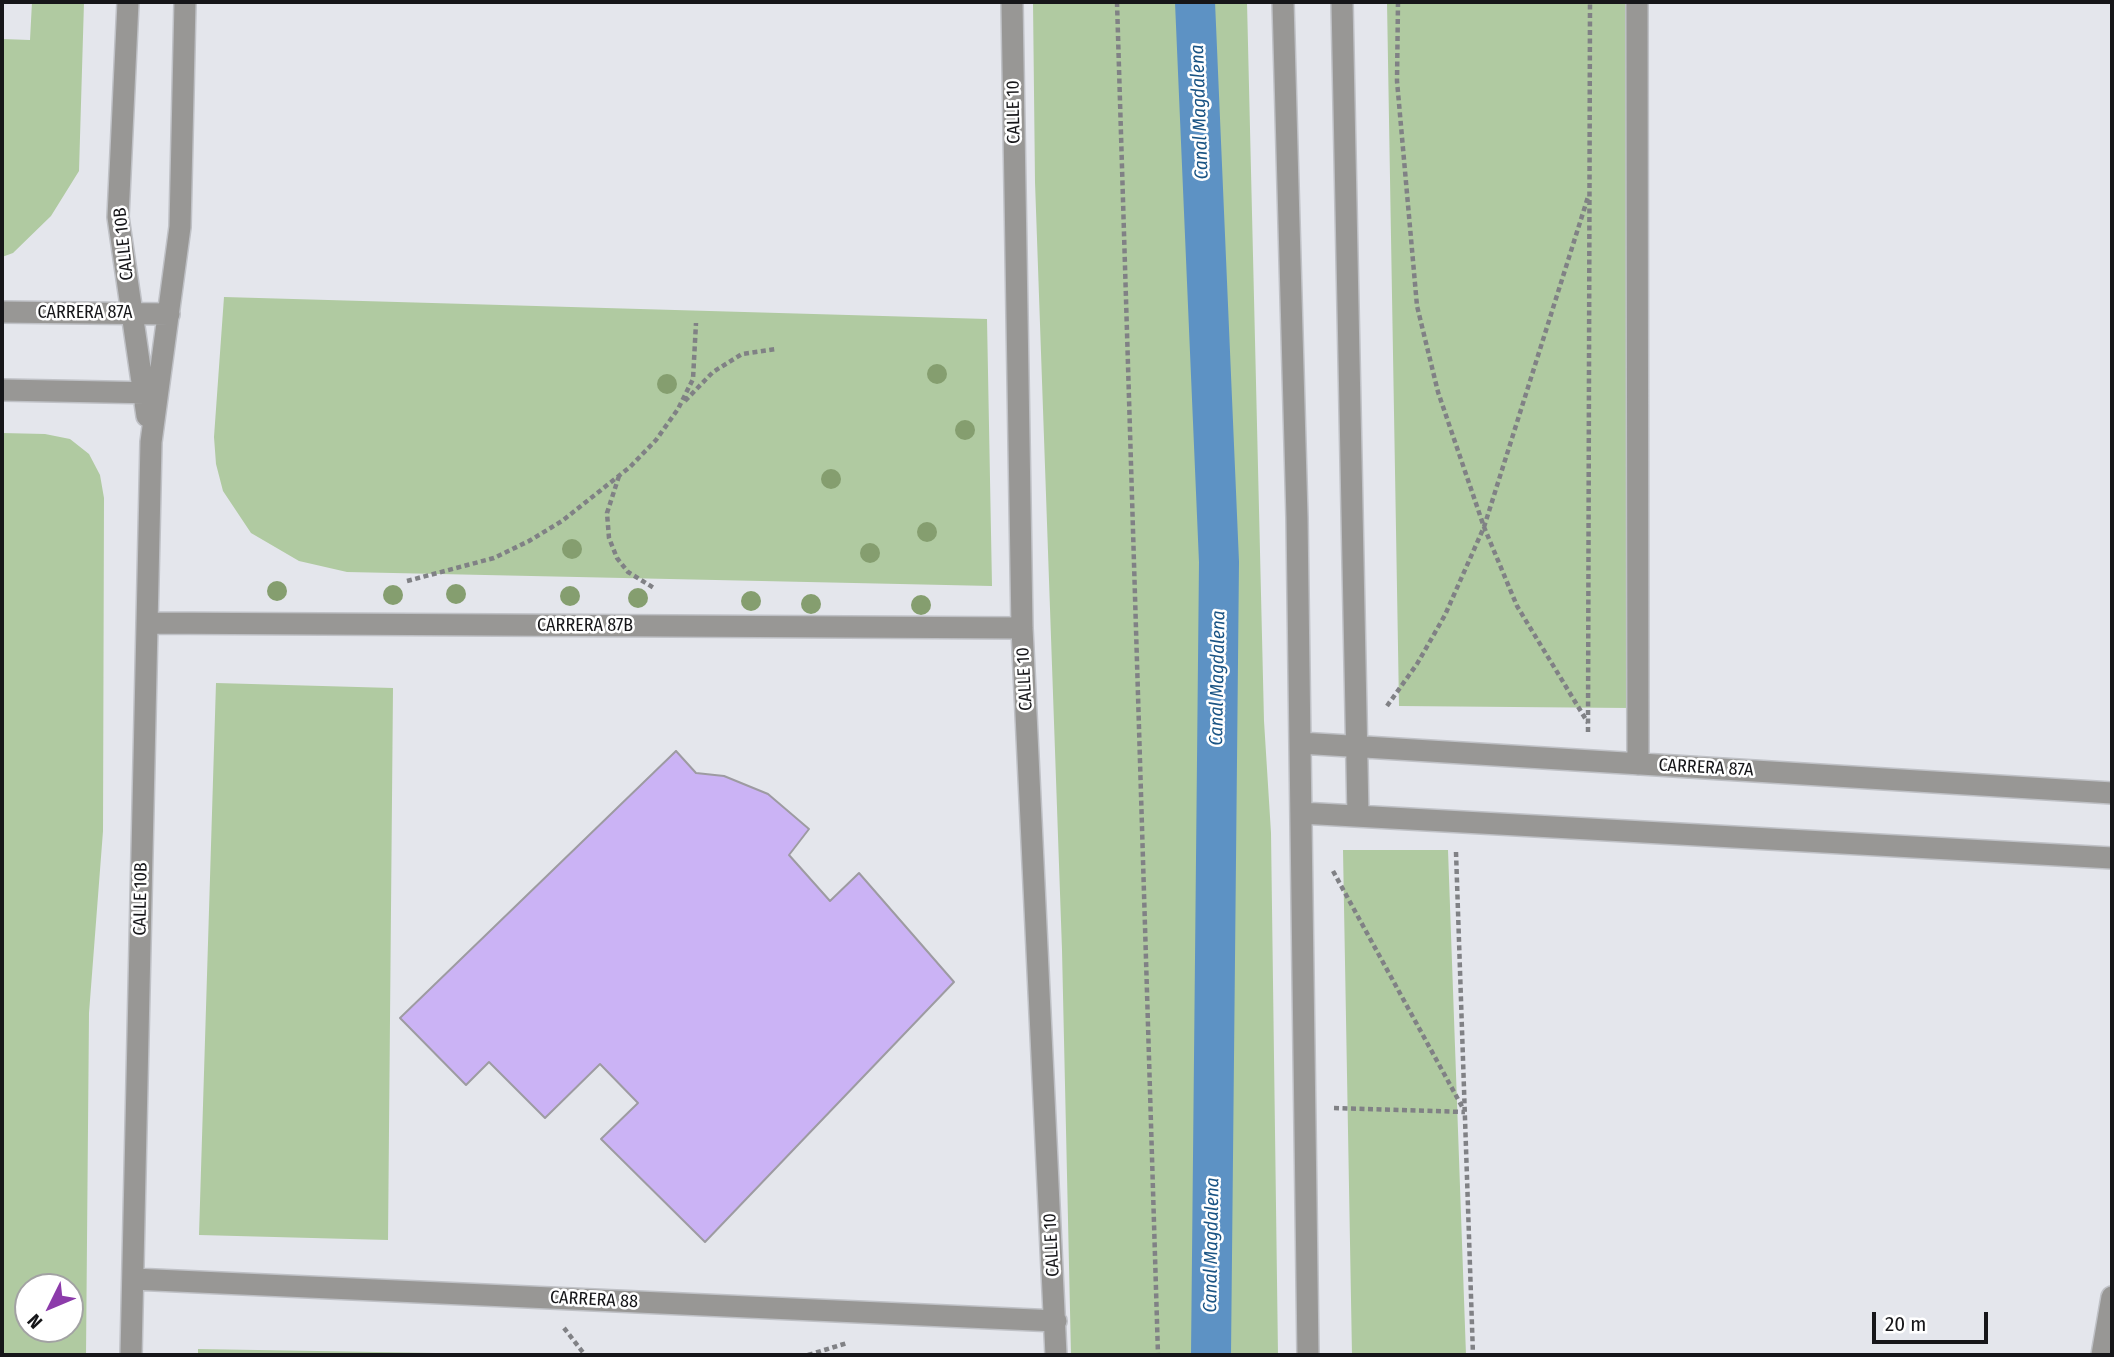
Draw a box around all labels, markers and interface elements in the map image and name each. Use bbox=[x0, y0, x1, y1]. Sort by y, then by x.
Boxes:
water label: Canal Magdalena bbox=[1186, 44, 1214, 180]
street label: CALLE 10 bbox=[1003, 80, 1025, 144]
street label: CALLE 10B bbox=[109, 206, 139, 282]
street label: CARRERA 87A bbox=[37, 302, 133, 324]
water label: Canal Magdalena bbox=[1205, 610, 1231, 746]
street label: CARRERA 87B bbox=[537, 615, 633, 637]
street label: CALLE 10 bbox=[1013, 647, 1037, 711]
street label: CARRERA 87A bbox=[1658, 755, 1754, 781]
street label: CALLE 10B bbox=[130, 862, 152, 936]
water label: Canal Magdalena bbox=[1199, 1177, 1225, 1313]
street label: CALLE 10 bbox=[1040, 1213, 1064, 1277]
north arrow bbox=[14, 1273, 84, 1343]
street label: CARRERA 88 bbox=[549, 1287, 639, 1313]
scale bar bbox=[1876, 1298, 1992, 1342]
text: N bbox=[22, 1309, 47, 1333]
text: 20 m bbox=[1885, 1311, 1926, 1337]

